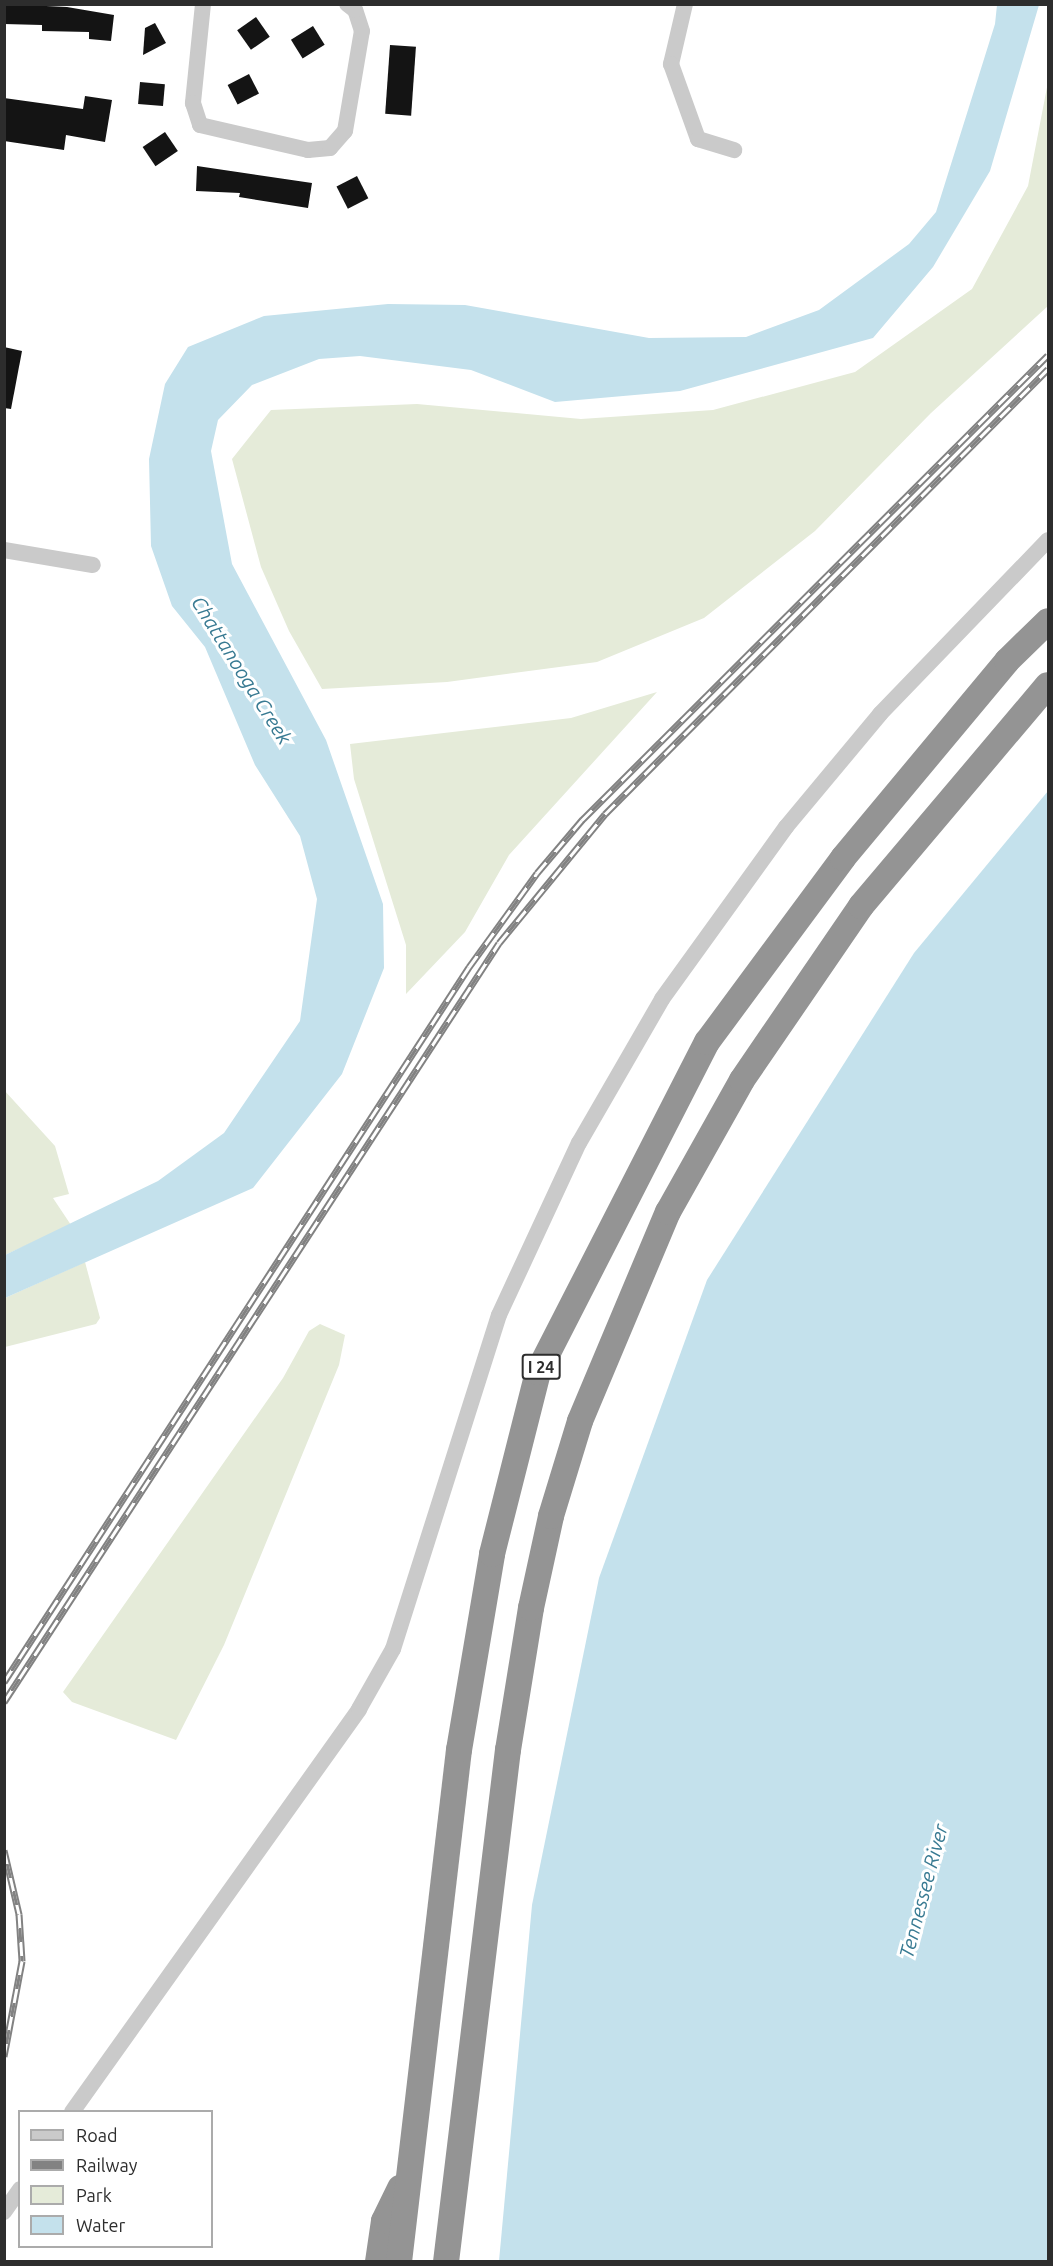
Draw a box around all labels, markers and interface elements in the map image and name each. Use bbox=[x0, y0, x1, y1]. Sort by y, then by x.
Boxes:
water label: Chattanooga Creek bbox=[187, 591, 297, 749]
road number: I 24 bbox=[522, 1354, 560, 1380]
water label: Tennessee River bbox=[894, 1821, 952, 1961]
legend bbox=[18, 2110, 213, 2248]
text: Road bbox=[76, 2125, 118, 2145]
text: Railway bbox=[76, 2155, 137, 2175]
text: Park bbox=[76, 2185, 112, 2205]
text: Water bbox=[76, 2215, 125, 2235]

